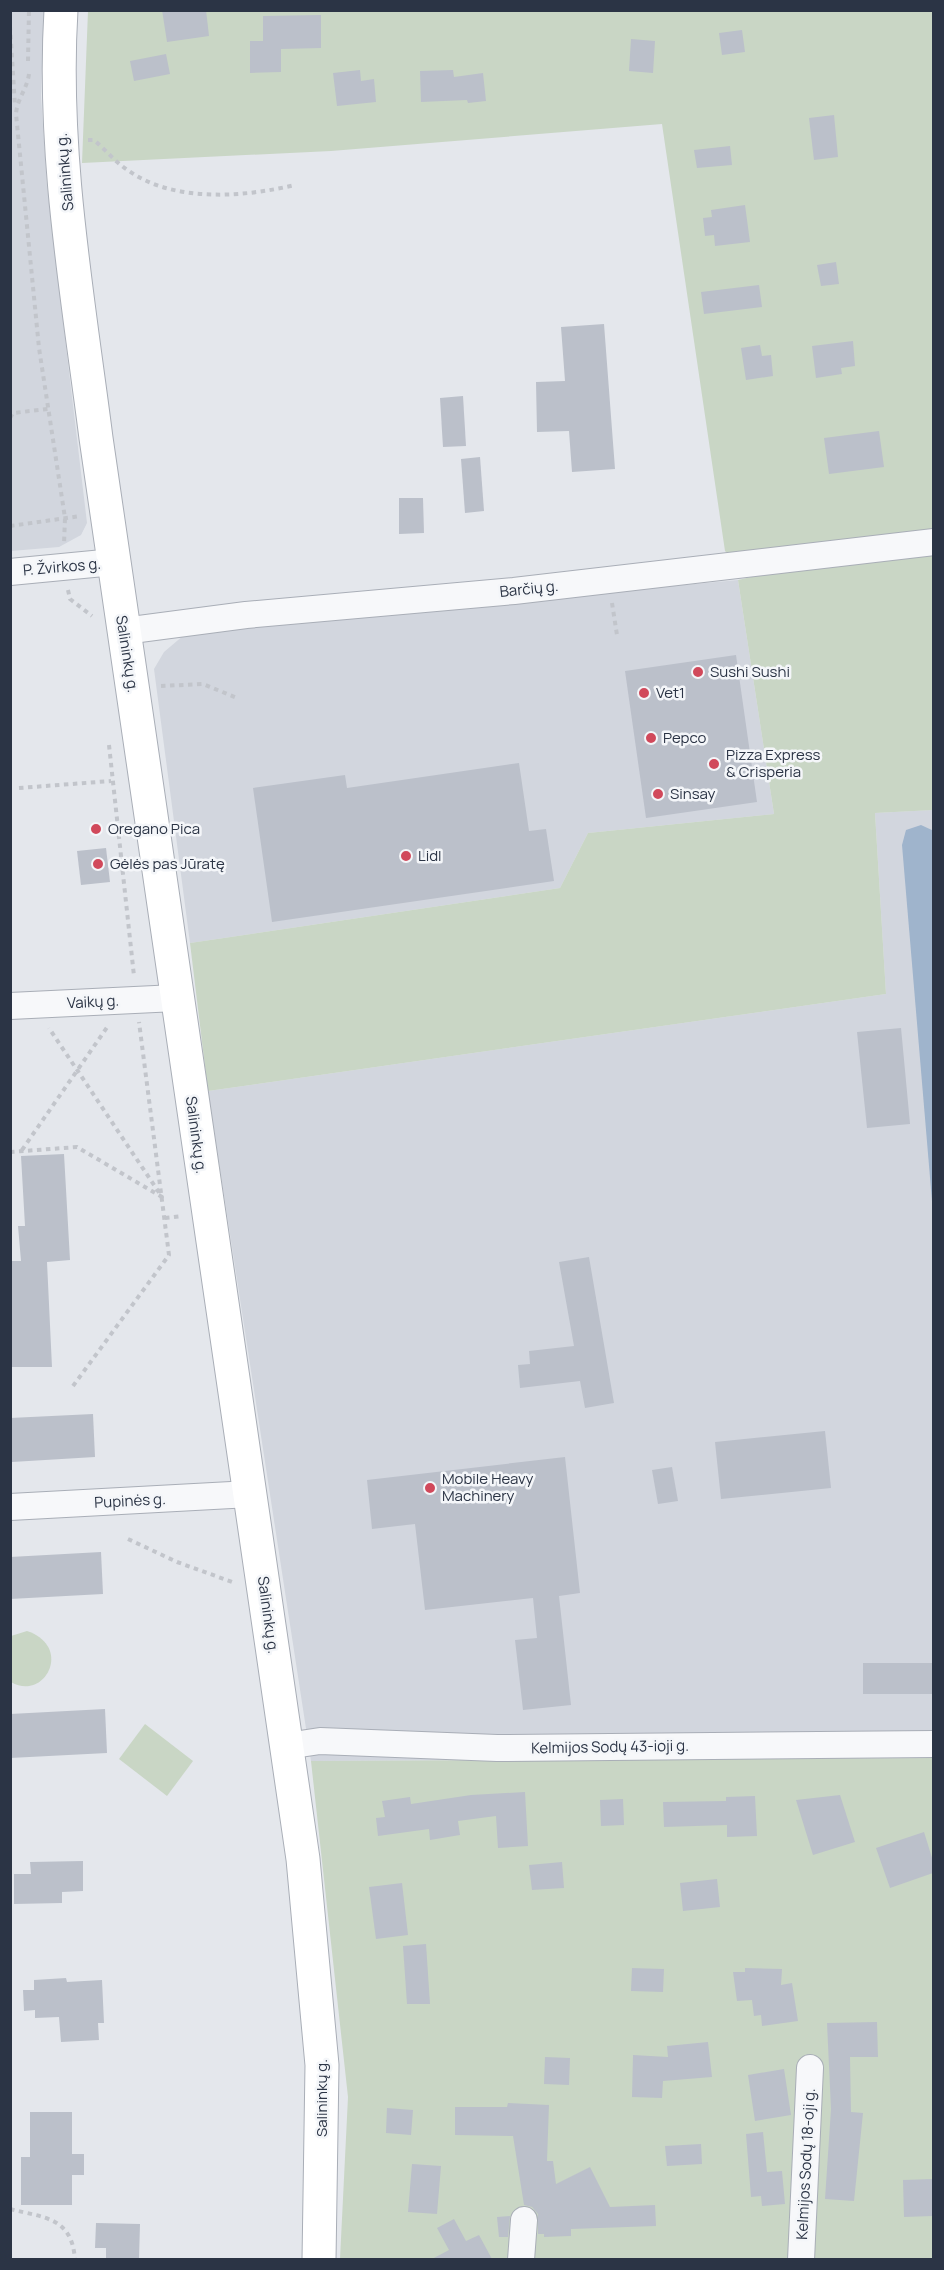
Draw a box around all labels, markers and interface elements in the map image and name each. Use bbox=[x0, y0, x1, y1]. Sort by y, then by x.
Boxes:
street label: Salininkų g. bbox=[51, 132, 78, 212]
street label: P. Žvirkos g. bbox=[22, 553, 102, 580]
street label: Barčių g. bbox=[499, 575, 559, 602]
street label: Salininkų g. bbox=[111, 614, 144, 694]
place label: Sushi Sushi bbox=[710, 661, 790, 682]
marker: Sushi Sushi bbox=[691, 665, 705, 679]
place label: Vet1 bbox=[656, 682, 685, 703]
marker: Vet1 bbox=[637, 686, 651, 700]
place label: Pepco bbox=[663, 727, 707, 748]
marker: Pepco bbox=[644, 731, 658, 745]
place label: Pizza Express & Crisperia bbox=[726, 744, 821, 782]
marker: Pizza Express & Crisperia bbox=[707, 757, 721, 771]
place label: Sinsay bbox=[670, 783, 715, 804]
marker: Sinsay bbox=[651, 787, 665, 801]
place label: Oregano Pica bbox=[108, 818, 200, 839]
marker: Oregano Pica bbox=[89, 822, 103, 836]
place label: Lidl bbox=[418, 845, 442, 866]
marker: Lidl bbox=[399, 849, 413, 863]
place label: Gėlės pas Jūratę bbox=[110, 853, 225, 874]
marker: Gėlės pas Jūratę bbox=[91, 857, 105, 871]
street label: Vaikų g. bbox=[66, 990, 120, 1013]
street label: Salininkų g. bbox=[181, 1095, 212, 1175]
place label: Mobile Heavy Machinery bbox=[442, 1468, 534, 1506]
marker: Mobile Heavy Machinery bbox=[423, 1481, 437, 1495]
street label: Pupinės g. bbox=[94, 1488, 166, 1513]
street label: Salininkų g. bbox=[253, 1575, 284, 1655]
street label: Kelmijos Sodų 43-ioji g. bbox=[531, 1735, 689, 1758]
street label: Salininkų g. bbox=[311, 2059, 332, 2137]
street label: Kelmijos Sodų 18-oji g. bbox=[791, 2088, 820, 2240]

